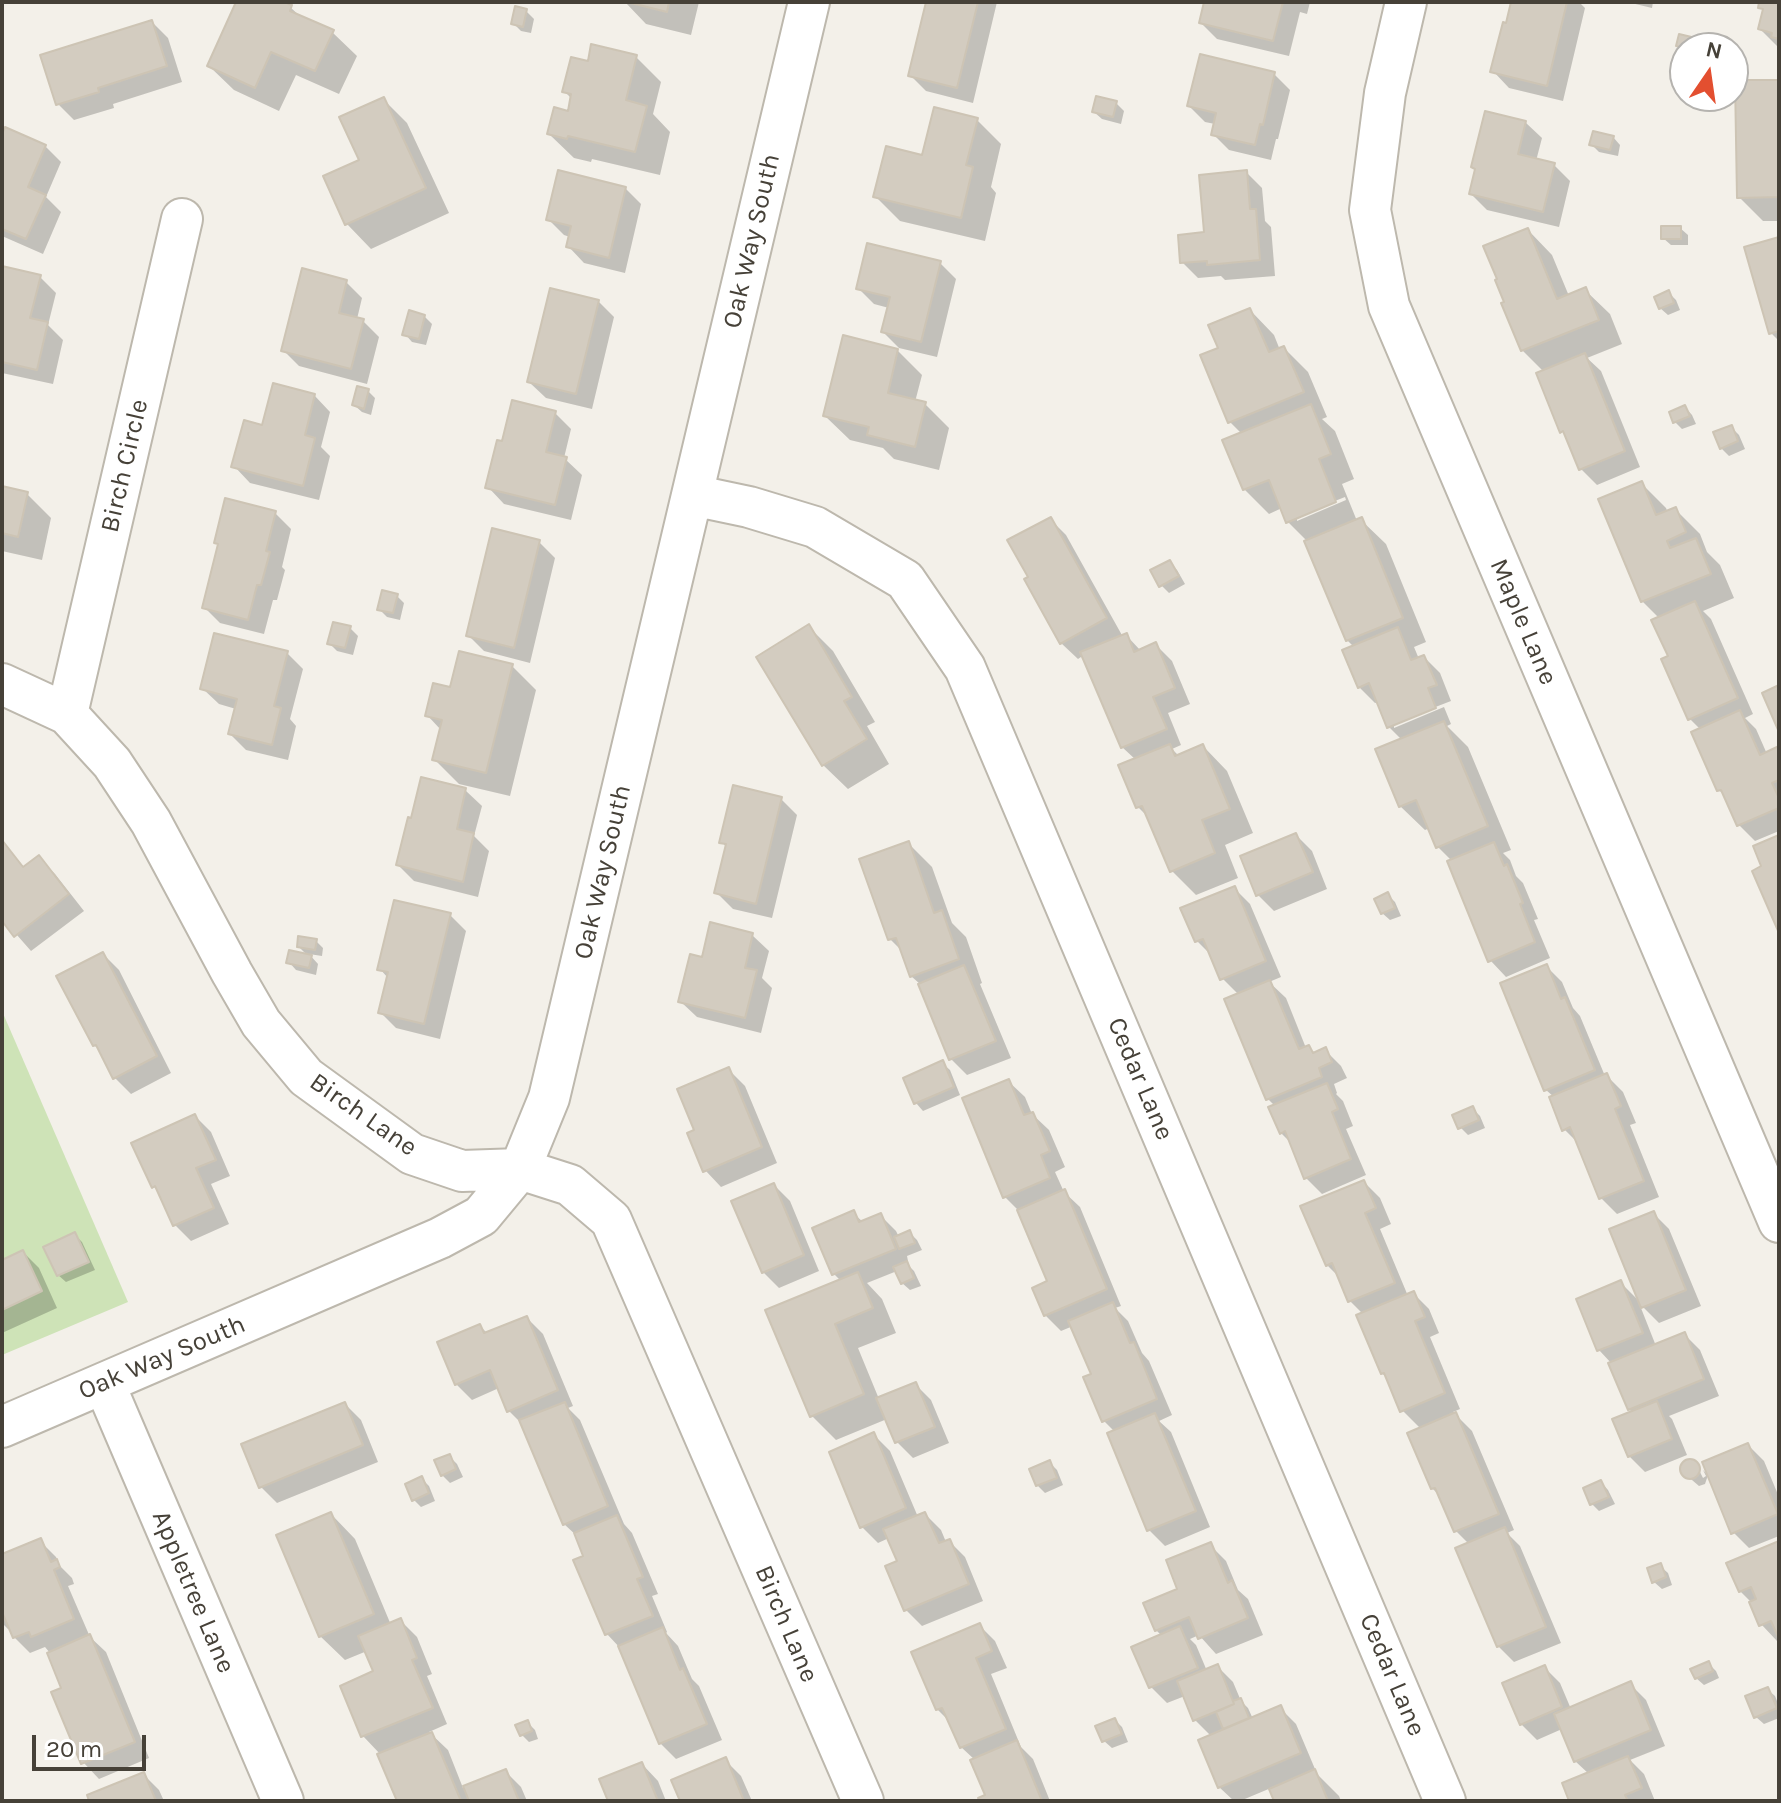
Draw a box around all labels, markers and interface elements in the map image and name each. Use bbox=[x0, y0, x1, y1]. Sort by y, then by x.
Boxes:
north arrow bbox=[1669, 32, 1749, 112]
text: N bbox=[1703, 36, 1725, 65]
street label: Oak Way South bbox=[717, 151, 787, 331]
street label: Birch Circle bbox=[95, 396, 155, 536]
street label: Maple Lane bbox=[1482, 554, 1564, 690]
street label: Oak Way South bbox=[568, 782, 638, 962]
street label: Cedar Lane bbox=[1100, 1013, 1180, 1145]
street label: Birch Lane bbox=[303, 1067, 423, 1163]
street label: Oak Way South bbox=[74, 1309, 250, 1407]
street label: Appletree Lane bbox=[145, 1506, 241, 1678]
street label: Birch Lane bbox=[747, 1561, 825, 1687]
street label: Cedar Lane bbox=[1352, 1609, 1432, 1741]
scale bar bbox=[36, 1719, 150, 1769]
text: 20 m bbox=[46, 1735, 102, 1763]

